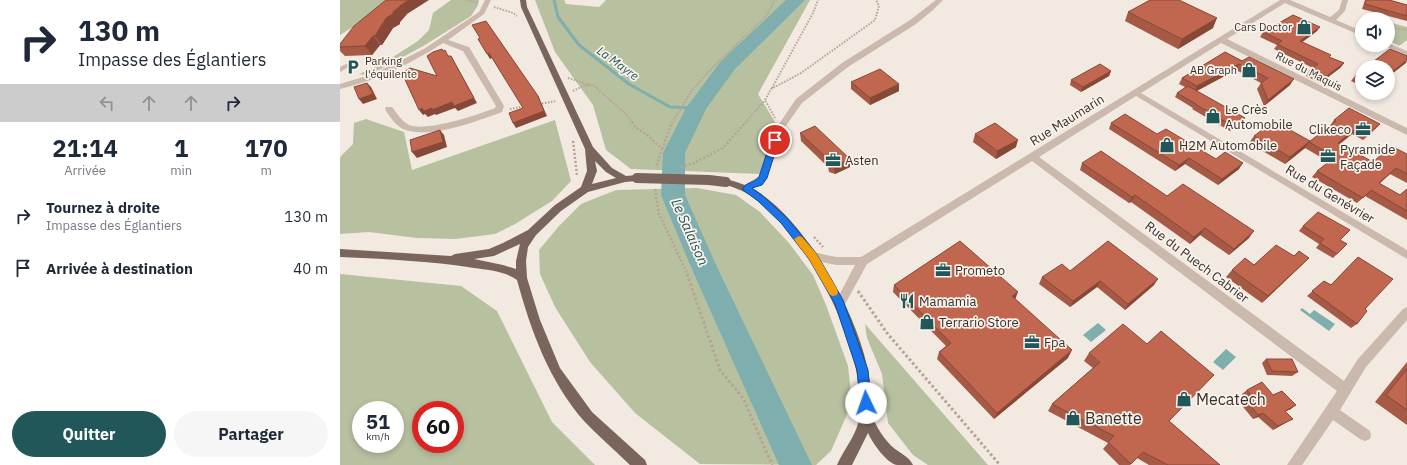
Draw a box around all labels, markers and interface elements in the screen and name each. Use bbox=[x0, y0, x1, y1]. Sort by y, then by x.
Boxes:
text: 130 m bbox=[78, 12, 160, 49]
map controls bbox=[1355, 12, 1395, 100]
button: sound bbox=[1355, 12, 1395, 52]
icon: right bbox=[12, 16, 64, 68]
shop icon: Cars Doctor bbox=[1295, 18, 1313, 36]
place label: Cars Doctor bbox=[1234, 20, 1292, 34]
water label: La Mayre bbox=[594, 43, 642, 83]
text: Impasse des Églantiers bbox=[78, 48, 267, 71]
street label: Rue du Maquis bbox=[1273, 48, 1345, 94]
place label: Parking l'équilente bbox=[365, 54, 417, 81]
parking icon: Parking l'équilente bbox=[344, 58, 362, 76]
button: layers bbox=[1355, 60, 1395, 100]
shop icon: AB Graph bbox=[1240, 61, 1258, 79]
place label: AB Graph bbox=[1190, 63, 1237, 77]
street label: Rue Maumarin bbox=[1027, 90, 1107, 150]
icon: left bbox=[96, 92, 118, 114]
icon: ahead bbox=[138, 92, 160, 114]
icon: ahead bbox=[180, 92, 202, 114]
icon: right bbox=[222, 92, 244, 114]
place label: Le Crès Automobile bbox=[1225, 101, 1293, 133]
shop icon: Le Crès Automobile bbox=[1204, 107, 1222, 125]
office icon: Clikeco bbox=[1354, 120, 1372, 138]
place label: Clikeco bbox=[1309, 121, 1351, 138]
pin bbox=[758, 123, 792, 157]
icon: arrive bbox=[764, 129, 786, 151]
text: 21:14 bbox=[52, 132, 118, 164]
text: 1 bbox=[174, 132, 188, 164]
text: 170 bbox=[244, 132, 288, 164]
shop icon: H2M Automobile bbox=[1158, 136, 1176, 154]
place label: H2M Automobile bbox=[1179, 137, 1277, 154]
place label: Pyramide Façade bbox=[1340, 141, 1395, 173]
office icon: Pyramide Façade bbox=[1319, 147, 1337, 165]
office icon: Asten bbox=[824, 151, 842, 169]
place label: Asten bbox=[845, 152, 879, 169]
street label: Rue du Genévrier bbox=[1282, 161, 1378, 227]
text: Arrivée bbox=[64, 162, 106, 179]
text: min bbox=[170, 162, 192, 179]
text: m bbox=[260, 162, 272, 179]
water label: Le Salaison bbox=[667, 196, 713, 268]
text: Tournez à droite bbox=[46, 198, 160, 217]
icon: right bbox=[12, 205, 34, 227]
text: 130 m bbox=[284, 207, 328, 226]
text: Impasse des Églantiers bbox=[46, 217, 182, 234]
street label: Rue du Puech Cabrier bbox=[1142, 217, 1253, 307]
icon: arrive bbox=[12, 257, 34, 279]
text: Arrivée à destination bbox=[46, 259, 193, 278]
text: 40 m bbox=[293, 259, 328, 278]
office icon: Prometo bbox=[934, 261, 952, 279]
place label: Prometo bbox=[955, 262, 1005, 279]
restaurant icon: Mamamia bbox=[898, 292, 916, 310]
place label: Mamamia bbox=[919, 293, 976, 310]
shop icon: Terrario Store bbox=[918, 313, 936, 331]
place label: Terrario Store bbox=[939, 314, 1019, 331]
office icon: Fpa bbox=[1023, 333, 1041, 351]
place label: Fpa bbox=[1044, 334, 1066, 351]
position arrow bbox=[845, 382, 887, 424]
place label: Mecatech bbox=[1196, 389, 1266, 409]
shop icon: Mecatech bbox=[1175, 390, 1193, 408]
speed limit sign: 60 bbox=[412, 401, 464, 453]
text: 51 bbox=[366, 408, 390, 435]
place label: Banette bbox=[1085, 408, 1142, 428]
shop icon: Banette bbox=[1064, 409, 1082, 427]
button: Quitter bbox=[12, 411, 166, 457]
button: Partager bbox=[174, 411, 328, 457]
text: km/h bbox=[366, 430, 390, 443]

